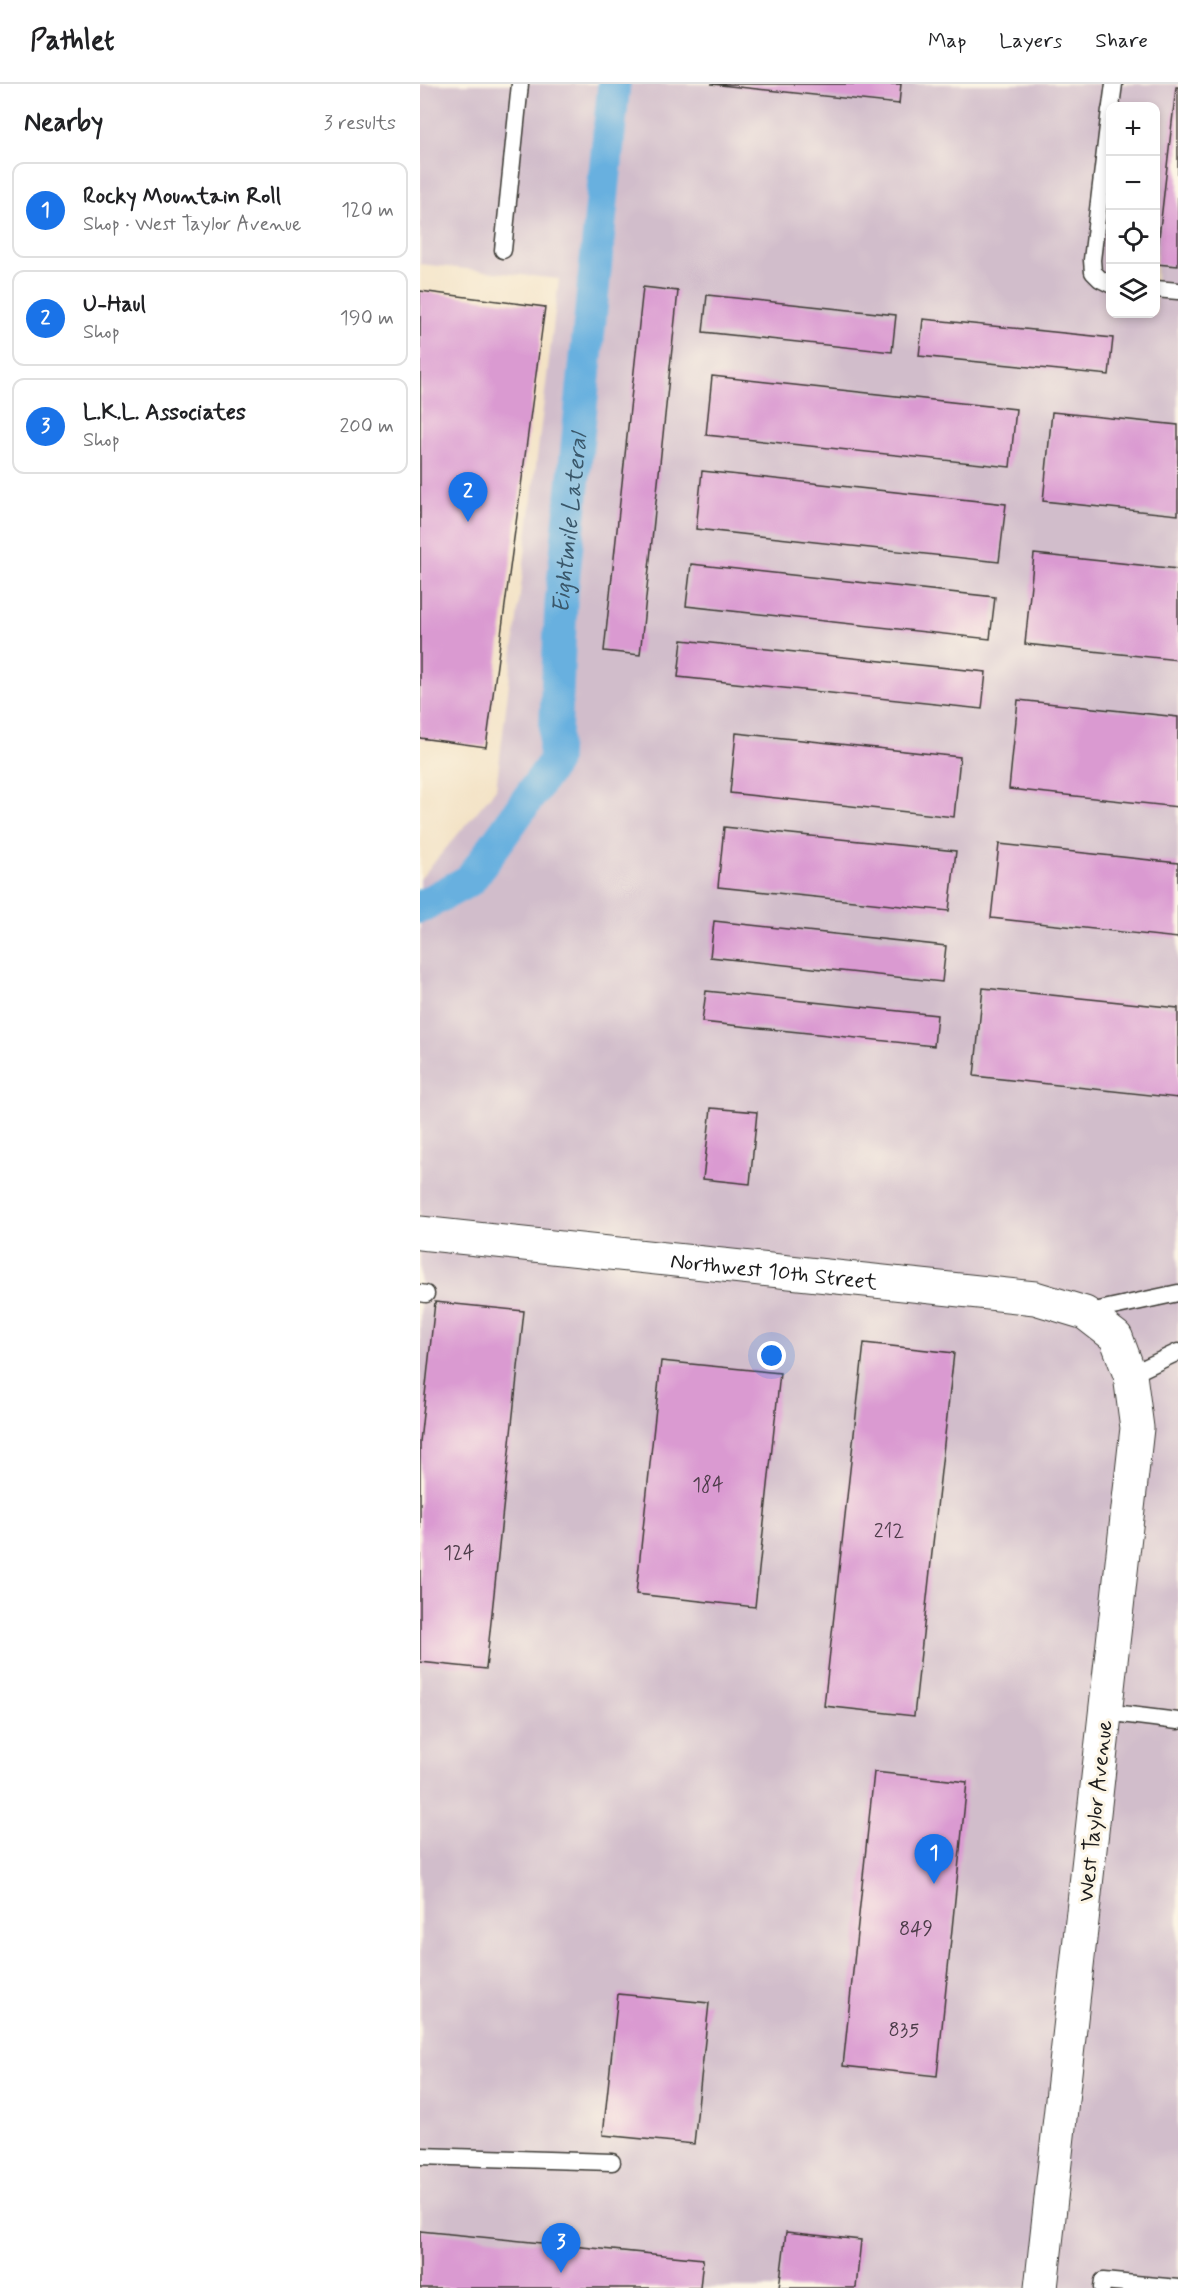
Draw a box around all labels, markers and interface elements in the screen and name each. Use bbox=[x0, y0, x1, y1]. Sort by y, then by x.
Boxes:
text: Pathlet bbox=[30, 23, 114, 60]
text: Map bbox=[928, 27, 966, 55]
text: Layers bbox=[999, 27, 1062, 55]
text: Share bbox=[1095, 27, 1148, 55]
map controls bbox=[1106, 102, 1160, 318]
button: + bbox=[1106, 102, 1160, 156]
text: Nearby bbox=[24, 106, 103, 140]
text: 3 results bbox=[324, 110, 396, 137]
button: − bbox=[1106, 156, 1160, 210]
text: Rocky Mountain Roll bbox=[83, 183, 281, 211]
text: 1 bbox=[41, 197, 50, 224]
text: 120 m bbox=[341, 197, 394, 224]
button: locate bbox=[1106, 210, 1160, 264]
text: Shop · West Taylor Avenue bbox=[83, 211, 301, 238]
button: layers bbox=[1106, 264, 1160, 318]
text: U-Haul bbox=[83, 291, 146, 319]
text: 2 bbox=[41, 305, 50, 332]
text: 190 m bbox=[340, 305, 394, 332]
text: Shop bbox=[83, 319, 120, 346]
text: L.K.L. Associates bbox=[83, 399, 246, 427]
text: 3 bbox=[41, 413, 50, 440]
text: 200 m bbox=[339, 413, 394, 440]
text: Shop bbox=[83, 427, 120, 454]
water label: Eightmile Lateral bbox=[547, 429, 596, 614]
pin: 2 bbox=[448, 472, 488, 522]
street label: Northwest 10th Street bbox=[669, 1248, 879, 1297]
your location bbox=[757, 1341, 786, 1370]
house number: 184 bbox=[692, 1472, 724, 1499]
house number: 212 bbox=[874, 1518, 904, 1545]
house number: 124 bbox=[443, 1540, 475, 1567]
street label: West Taylor Avenue bbox=[1073, 1719, 1119, 1904]
pin: 1 bbox=[914, 1834, 954, 1884]
house number: 849 bbox=[899, 1916, 933, 1943]
house number: 835 bbox=[889, 2017, 919, 2044]
pin: 3 bbox=[542, 2224, 580, 2273]

